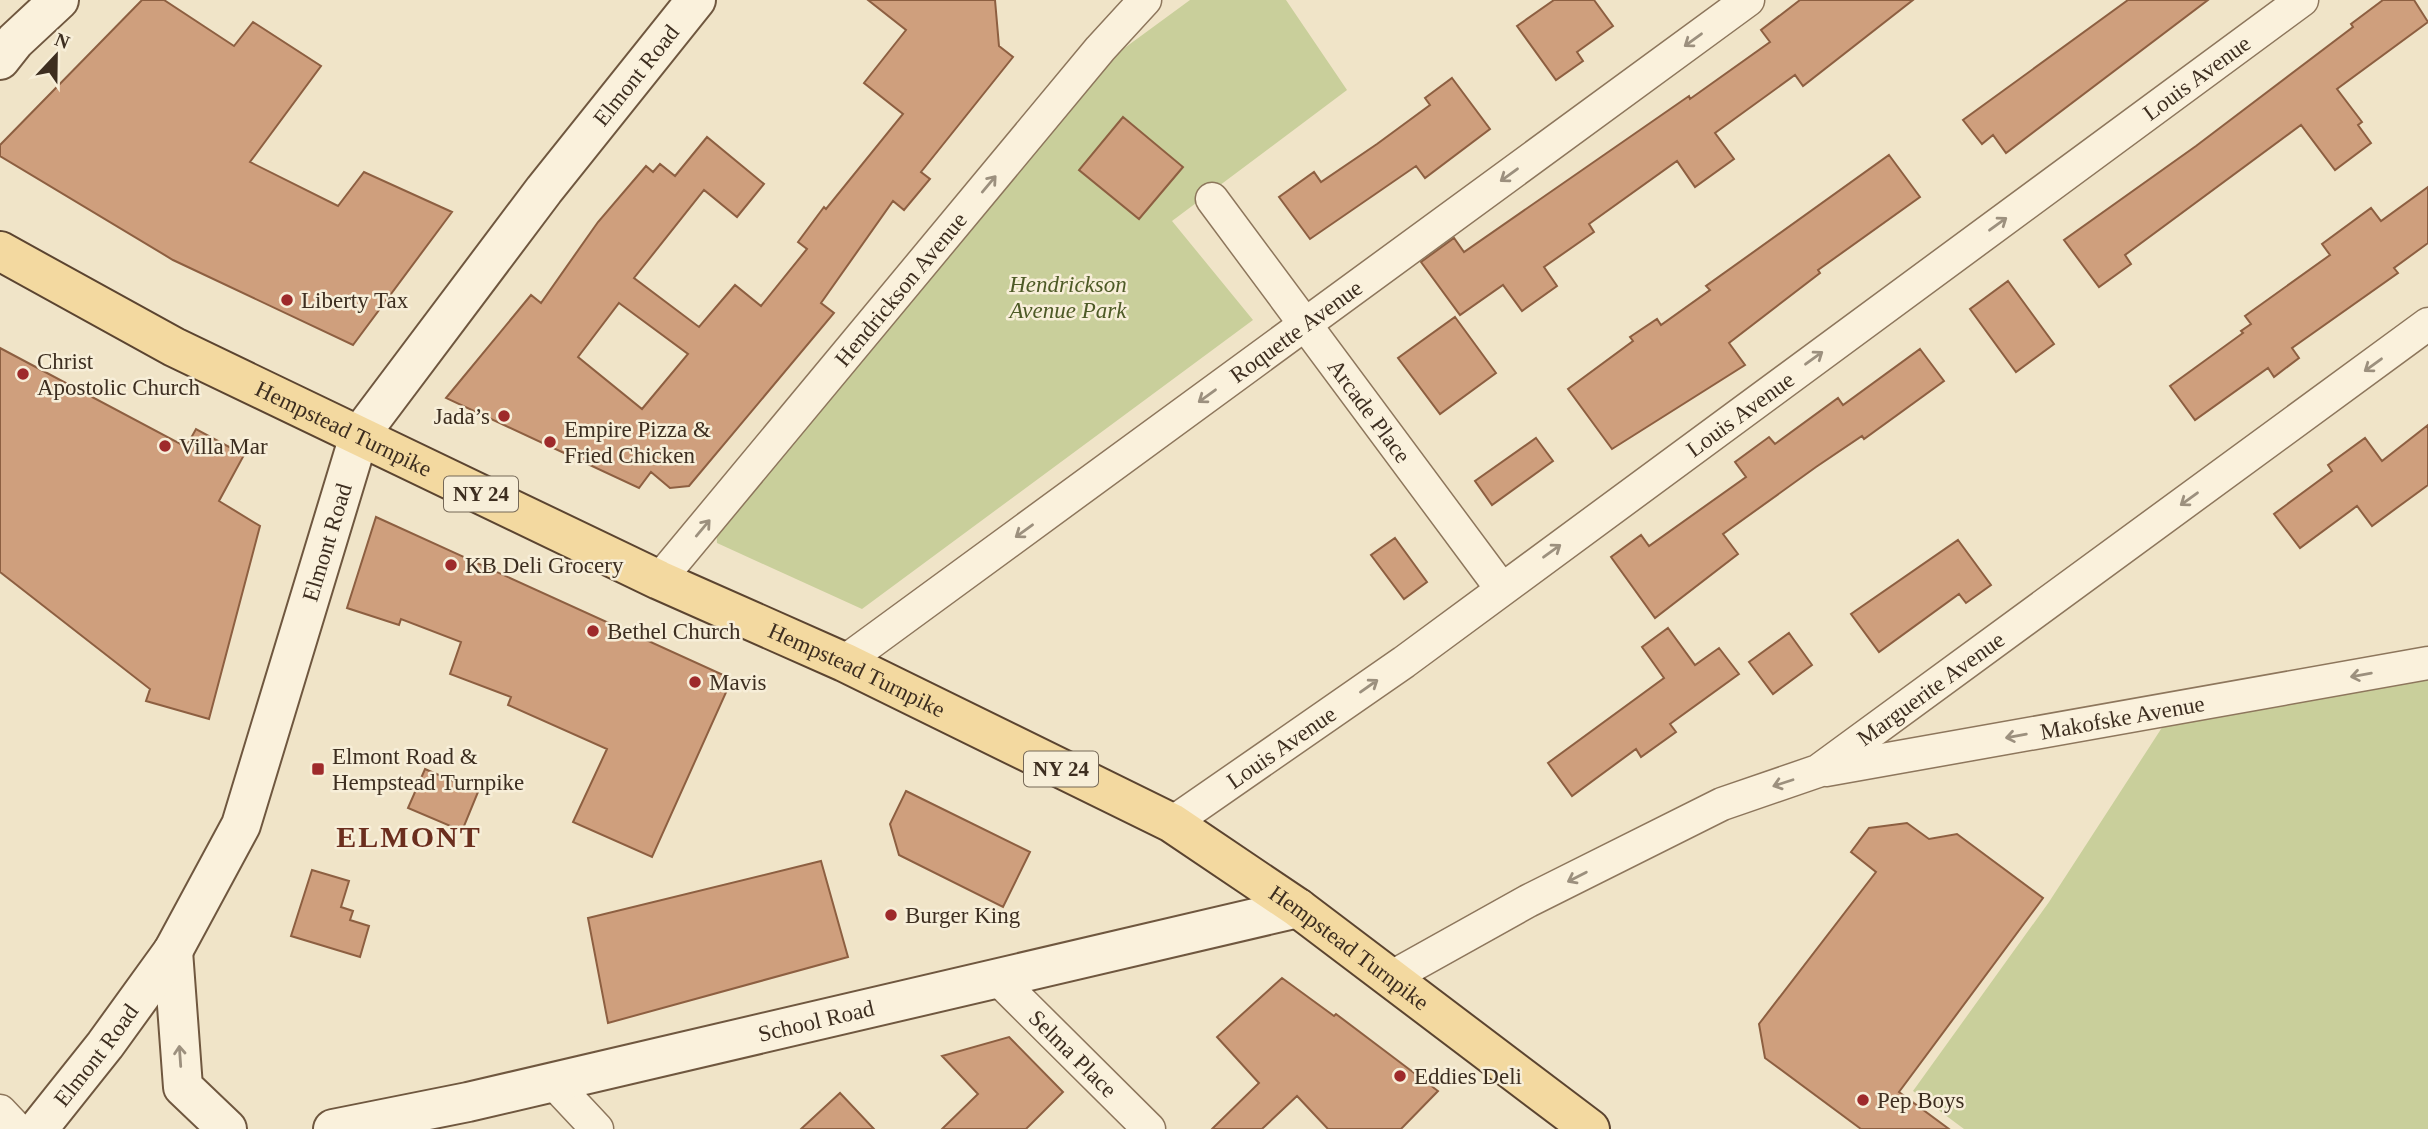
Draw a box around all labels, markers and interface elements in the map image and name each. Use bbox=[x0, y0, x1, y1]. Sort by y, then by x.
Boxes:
street label: Elmont Road bbox=[588, 20, 684, 131]
north arrow bbox=[21, 21, 91, 91]
text: N bbox=[52, 28, 73, 53]
street label: Louis Avenue bbox=[2138, 30, 2255, 126]
one-way arrow bbox=[1684, 33, 1703, 48]
one-way arrow bbox=[1500, 167, 1519, 182]
one-way arrow bbox=[981, 175, 997, 193]
street label: Hendrickson Avenue bbox=[830, 208, 972, 371]
one-way arrow bbox=[1988, 216, 2007, 231]
park label: Hendrickson Avenue Park bbox=[1008, 272, 1127, 323]
street label: Roquette Avenue bbox=[1225, 275, 1367, 388]
place label: Liberty Tax bbox=[301, 288, 409, 313]
marker: Liberty Tax bbox=[279, 292, 295, 308]
place label: Christ Apostolic Church bbox=[37, 349, 200, 400]
one-way arrow bbox=[1805, 351, 1823, 366]
street label: Arcade Place bbox=[1323, 355, 1415, 468]
one-way arrow bbox=[2364, 357, 2383, 372]
marker: Christ Apostolic Church bbox=[15, 366, 31, 382]
street label: Louis Avenue bbox=[1682, 367, 1799, 462]
street label: Hempstead Turnpike bbox=[251, 376, 436, 482]
one-way arrow bbox=[1198, 389, 1217, 403]
place label: Jada’s bbox=[434, 404, 490, 429]
marker: Jada’s bbox=[496, 408, 512, 424]
place label: Empire Pizza & Fried Chicken bbox=[564, 417, 711, 468]
place label: Villa Mar bbox=[179, 434, 268, 459]
marker: Empire Pizza & Fried Chicken bbox=[542, 434, 558, 450]
marker: Villa Mar bbox=[157, 438, 173, 454]
road number: NY 24 bbox=[444, 476, 518, 512]
street label: Elmont Road bbox=[298, 480, 357, 605]
one-way arrow bbox=[2180, 491, 2199, 506]
one-way arrow bbox=[695, 519, 711, 537]
one-way arrow bbox=[1015, 523, 1033, 538]
one-way arrow bbox=[1542, 544, 1561, 558]
place label: KB Deli Grocery bbox=[465, 553, 624, 578]
marker: KB Deli Grocery bbox=[443, 557, 459, 573]
street label: Hempstead Turnpike bbox=[764, 618, 949, 723]
place label: Bethel Church bbox=[607, 619, 741, 644]
marker: Bethel Church bbox=[585, 623, 601, 639]
street label: Marguerite Avenue bbox=[1852, 627, 2009, 751]
one-way arrow bbox=[2350, 669, 2373, 682]
place label: Mavis bbox=[709, 670, 767, 695]
marker: Mavis bbox=[687, 674, 703, 690]
one-way arrow bbox=[1359, 679, 1378, 693]
street label: Makofske Avenue bbox=[2038, 691, 2207, 745]
street label: Louis Avenue bbox=[1222, 701, 1341, 794]
one-way arrow bbox=[2005, 730, 2028, 743]
place label: Elmont Road & Hempstead Turnpike bbox=[332, 744, 524, 795]
road number: NY 24 bbox=[1024, 752, 1098, 786]
marker: Elmont Road & Hempstead Turnpike bbox=[310, 761, 326, 777]
one-way arrow bbox=[1773, 778, 1795, 790]
district label: ELMONT bbox=[336, 820, 482, 853]
one-way arrow bbox=[1567, 870, 1588, 884]
street label: Hempstead Turnpike bbox=[1264, 880, 1433, 1015]
place label: Burger King bbox=[905, 903, 1021, 928]
marker: Burger King bbox=[883, 907, 899, 923]
street label: School Road bbox=[756, 995, 877, 1047]
street label: Elmont Road bbox=[49, 999, 144, 1111]
street label: Selma Place bbox=[1024, 1005, 1121, 1102]
one-way arrow bbox=[174, 1044, 187, 1067]
place label: Eddies Deli bbox=[1414, 1064, 1522, 1089]
marker: Eddies Deli bbox=[1392, 1068, 1408, 1084]
place label: Pep Boys bbox=[1877, 1088, 1965, 1113]
marker: Pep Boys bbox=[1855, 1092, 1871, 1108]

